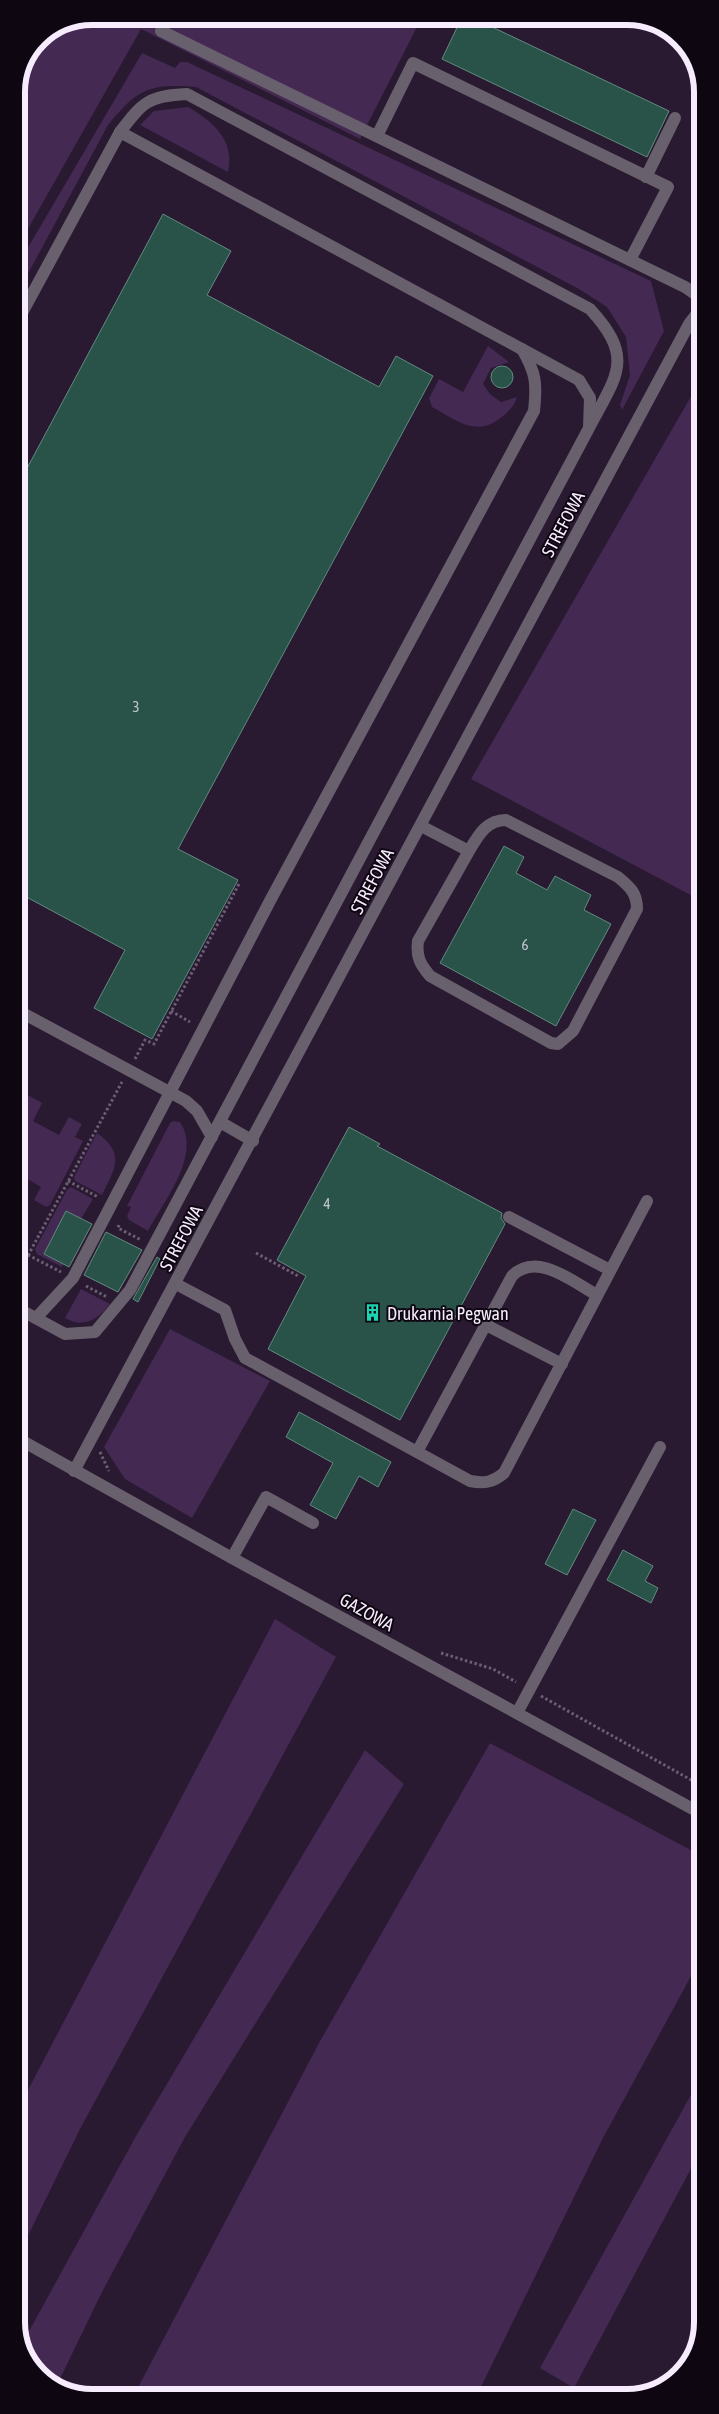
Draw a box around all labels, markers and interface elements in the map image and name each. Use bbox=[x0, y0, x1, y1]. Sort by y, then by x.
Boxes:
street label: STREFOWA bbox=[537, 487, 589, 560]
house number: 3 bbox=[132, 698, 140, 715]
street label: STREFOWA bbox=[346, 844, 398, 917]
house number: 6 bbox=[521, 936, 529, 953]
house number: 4 bbox=[323, 1195, 331, 1212]
street label: STREFOWA bbox=[155, 1201, 207, 1274]
building icon: Drukarnia Pegwan bbox=[363, 1303, 383, 1323]
place label: Drukarnia Pegwan bbox=[387, 1303, 509, 1324]
street label: GAZOWA bbox=[336, 1589, 398, 1635]

